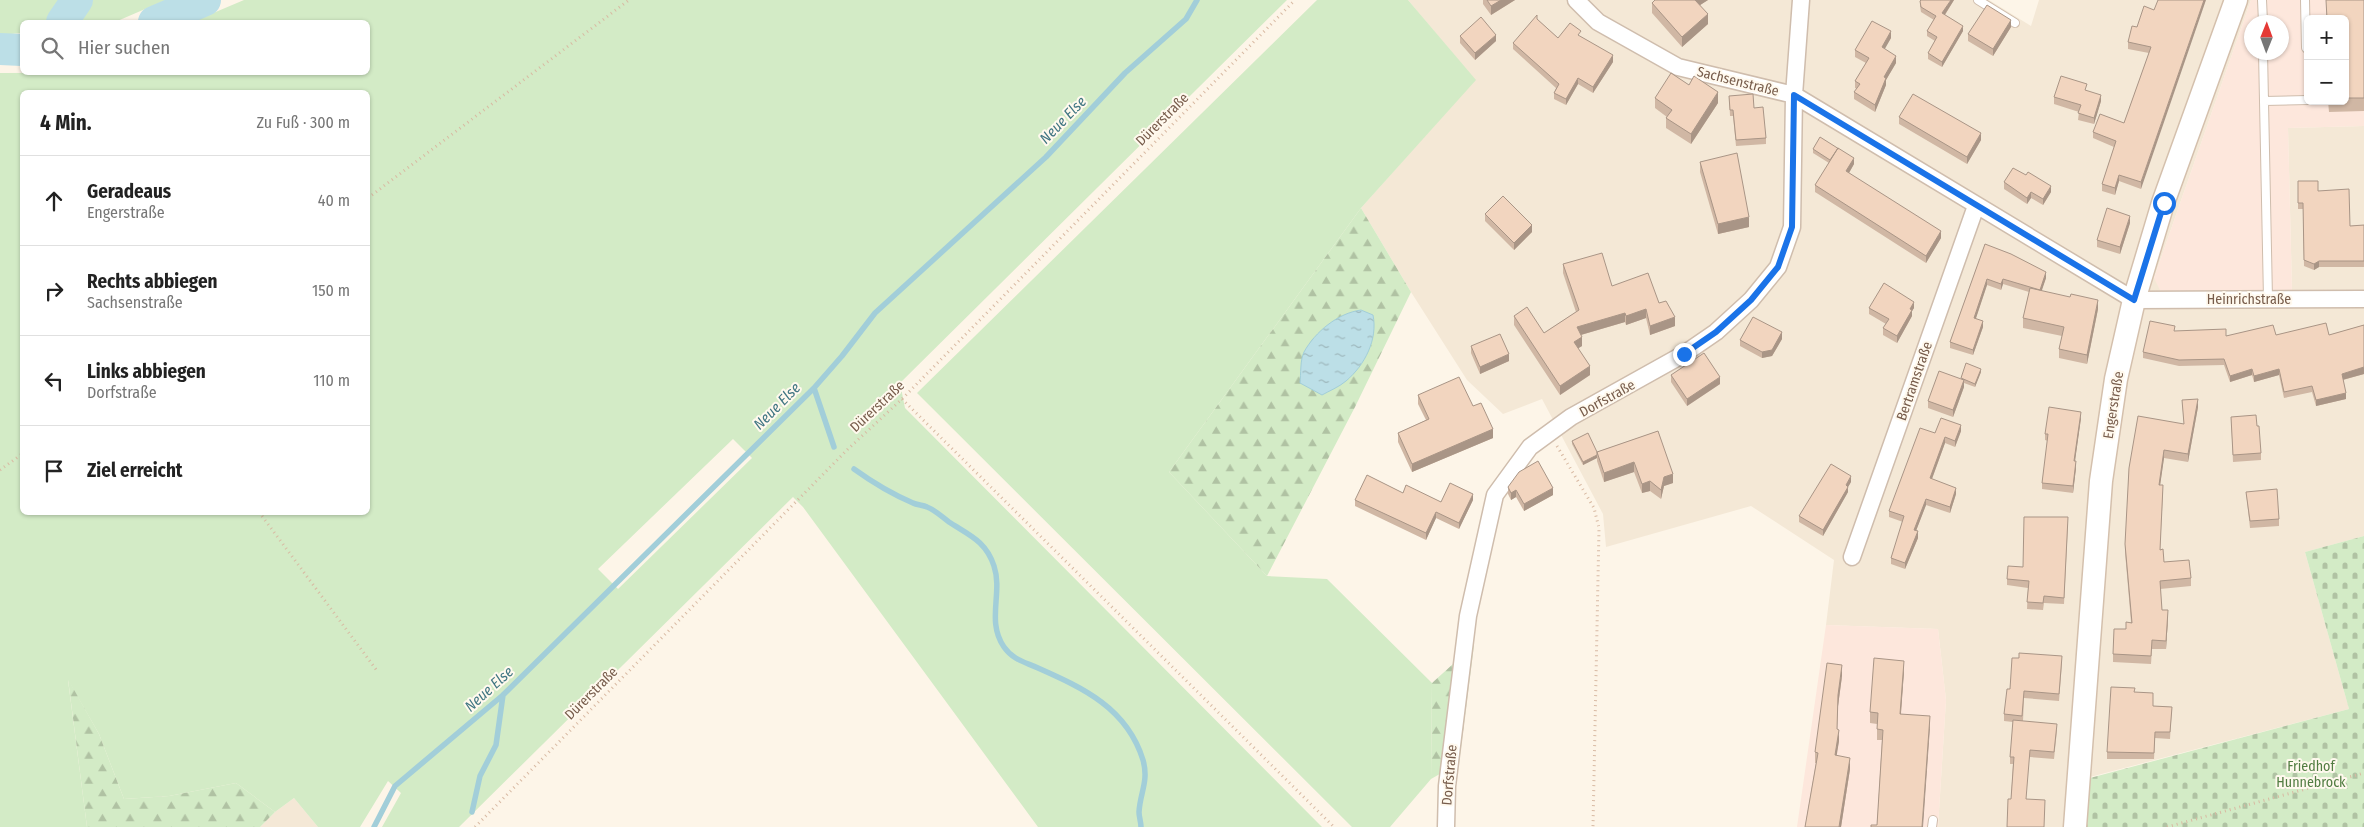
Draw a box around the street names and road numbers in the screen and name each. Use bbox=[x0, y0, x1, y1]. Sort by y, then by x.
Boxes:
street label: Sachsenstraße bbox=[1695, 63, 1781, 100]
street label: Dürerstraße bbox=[1132, 89, 1192, 149]
street label: Heinrichstraße bbox=[2207, 291, 2291, 308]
street label: Bertramstraße bbox=[1893, 339, 1936, 423]
street label: Engerstraße bbox=[2100, 370, 2127, 440]
street label: Dorfstraße bbox=[1576, 376, 1638, 421]
street label: Dürerstraße bbox=[847, 377, 908, 436]
street label: Dürerstraße bbox=[561, 663, 621, 723]
street label: Dorfstraße bbox=[1438, 744, 1461, 806]

